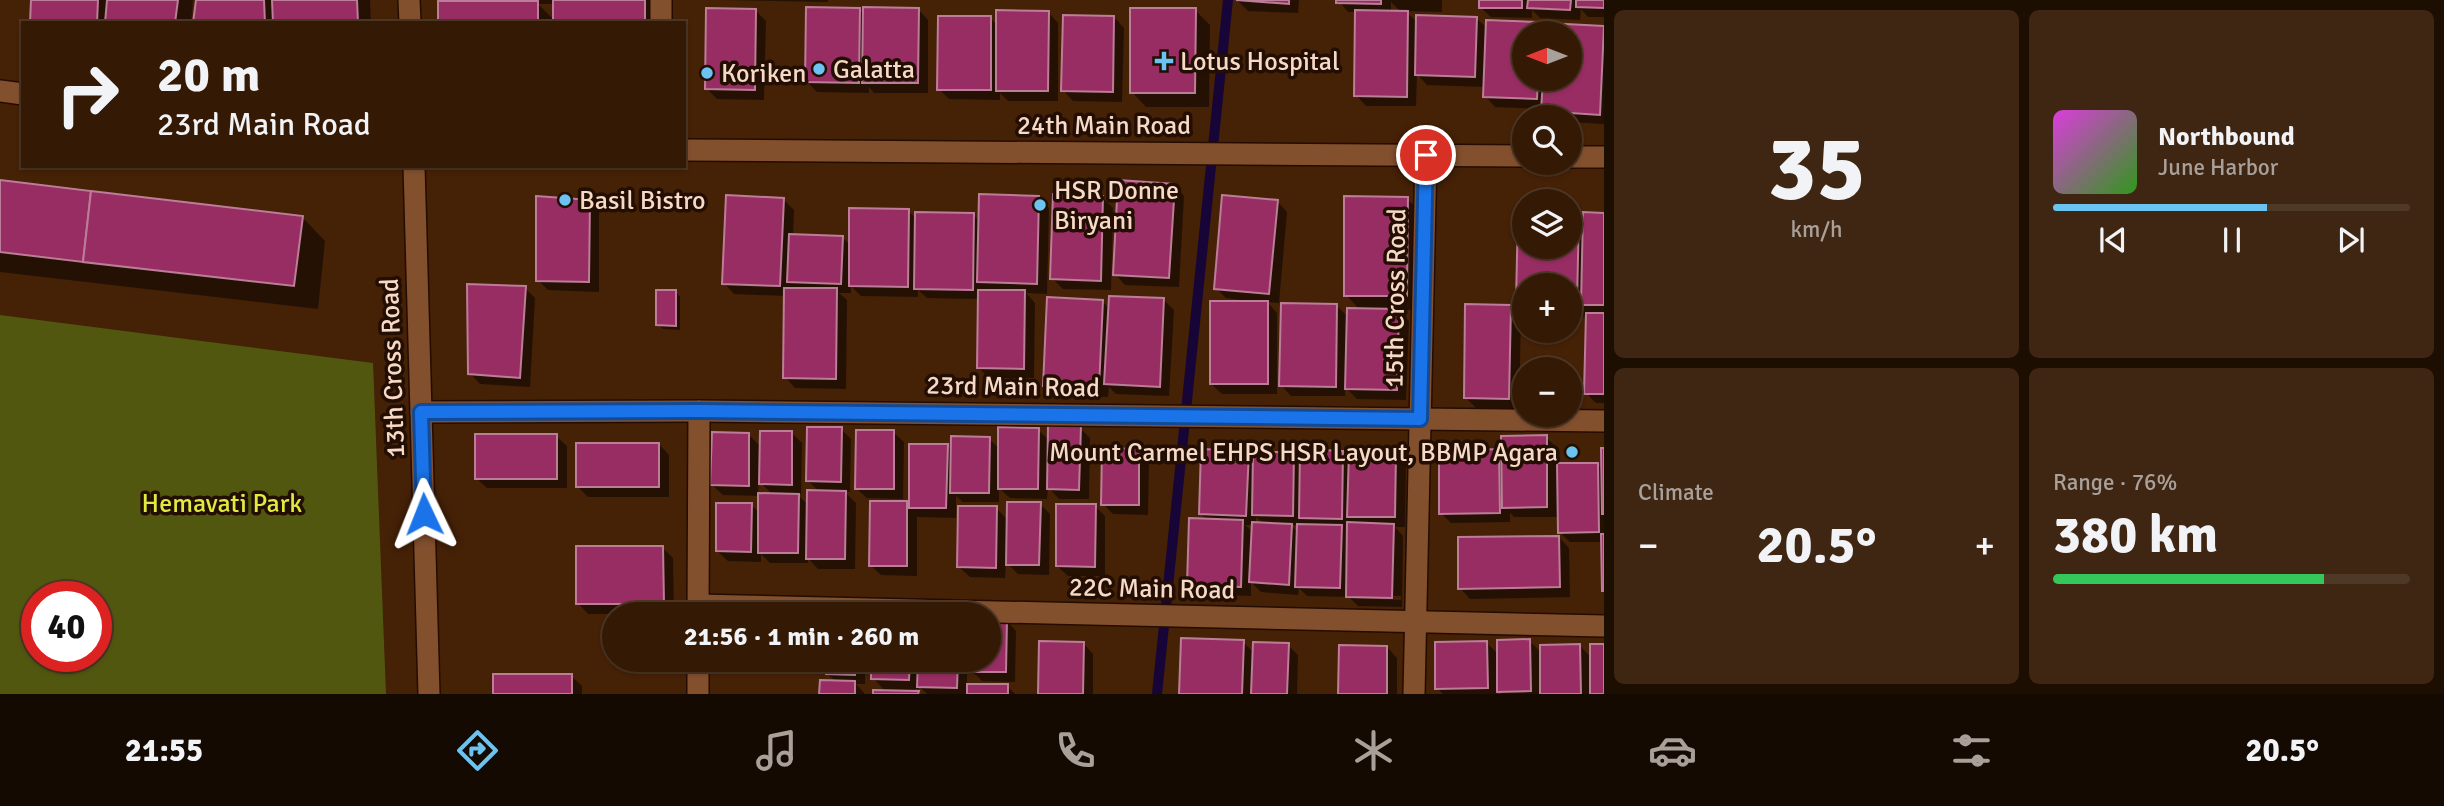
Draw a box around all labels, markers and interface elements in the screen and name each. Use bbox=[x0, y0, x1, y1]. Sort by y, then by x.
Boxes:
north arrow bbox=[1512, 21, 1582, 91]
map controls bbox=[1512, 21, 1582, 427]
text: 20 m bbox=[157, 45, 260, 105]
place label: Lotus Hospital bbox=[1180, 46, 1340, 78]
icon: right bbox=[42, 49, 133, 140]
marker: Lotus Hospital bbox=[1154, 51, 1174, 71]
place label: Galatta bbox=[833, 54, 915, 86]
place label: Koriken bbox=[721, 58, 806, 90]
marker: Galatta bbox=[811, 61, 827, 77]
marker: Koriken bbox=[699, 65, 715, 81]
text: 23rd Main Road bbox=[157, 105, 371, 144]
button: search bbox=[1512, 105, 1582, 175]
street label: 24th Main Road bbox=[1017, 110, 1191, 142]
text: 35 bbox=[1767, 113, 1866, 226]
text: Northbound bbox=[2158, 121, 2295, 153]
pin bbox=[1396, 125, 1456, 185]
icon: arrive bbox=[1407, 136, 1445, 174]
text: June Harbor bbox=[2158, 153, 2278, 182]
place label: HSR Donne Biryani bbox=[1054, 175, 1179, 237]
place label: Basil Bistro bbox=[579, 185, 706, 217]
button: layers bbox=[1512, 189, 1582, 259]
marker: Basil Bistro bbox=[557, 192, 573, 208]
marker: HSR Donne Biryani bbox=[1032, 197, 1048, 213]
street label: 15th Cross Road bbox=[1378, 208, 1414, 388]
text: km/h bbox=[1790, 215, 1843, 244]
icon: previous bbox=[2094, 221, 2132, 259]
icon: pause bbox=[2213, 221, 2251, 259]
icon: next bbox=[2332, 221, 2370, 259]
button: + bbox=[1512, 273, 1582, 343]
street label: 13th Cross Road bbox=[374, 278, 412, 458]
button: − bbox=[1512, 357, 1582, 427]
street label: 23rd Main Road bbox=[926, 369, 1100, 405]
place label: Mount Carmel EHPS HSR Layout, BBMP Agara bbox=[1049, 437, 1558, 469]
marker: Mount Carmel EHPS HSR Layout, BBMP Agara bbox=[1564, 444, 1580, 460]
text: Range · 76% bbox=[2053, 468, 2177, 497]
position arrow bbox=[387, 477, 461, 551]
text: Climate bbox=[1638, 478, 1714, 507]
park label: Hemavati Park bbox=[142, 488, 302, 520]
text: 380 km bbox=[2053, 503, 2218, 567]
text: 20.5° bbox=[1757, 513, 1876, 577]
text: − bbox=[1638, 522, 1659, 569]
text: + bbox=[1974, 522, 1995, 569]
street label: 22C Main Road bbox=[1069, 572, 1235, 606]
speed limit sign: 40 bbox=[21, 581, 112, 672]
text: 21:56 · 1 min · 260 m bbox=[684, 621, 919, 653]
icon: directions bbox=[453, 726, 502, 775]
icon: music bbox=[752, 726, 801, 775]
icon: phone bbox=[1051, 726, 1100, 775]
icon: climate bbox=[1349, 726, 1398, 775]
icon: car bbox=[1648, 726, 1697, 775]
icon: filters bbox=[1947, 726, 1996, 775]
text: 21:55 bbox=[125, 731, 203, 770]
text: 20.5° bbox=[2245, 731, 2319, 770]

